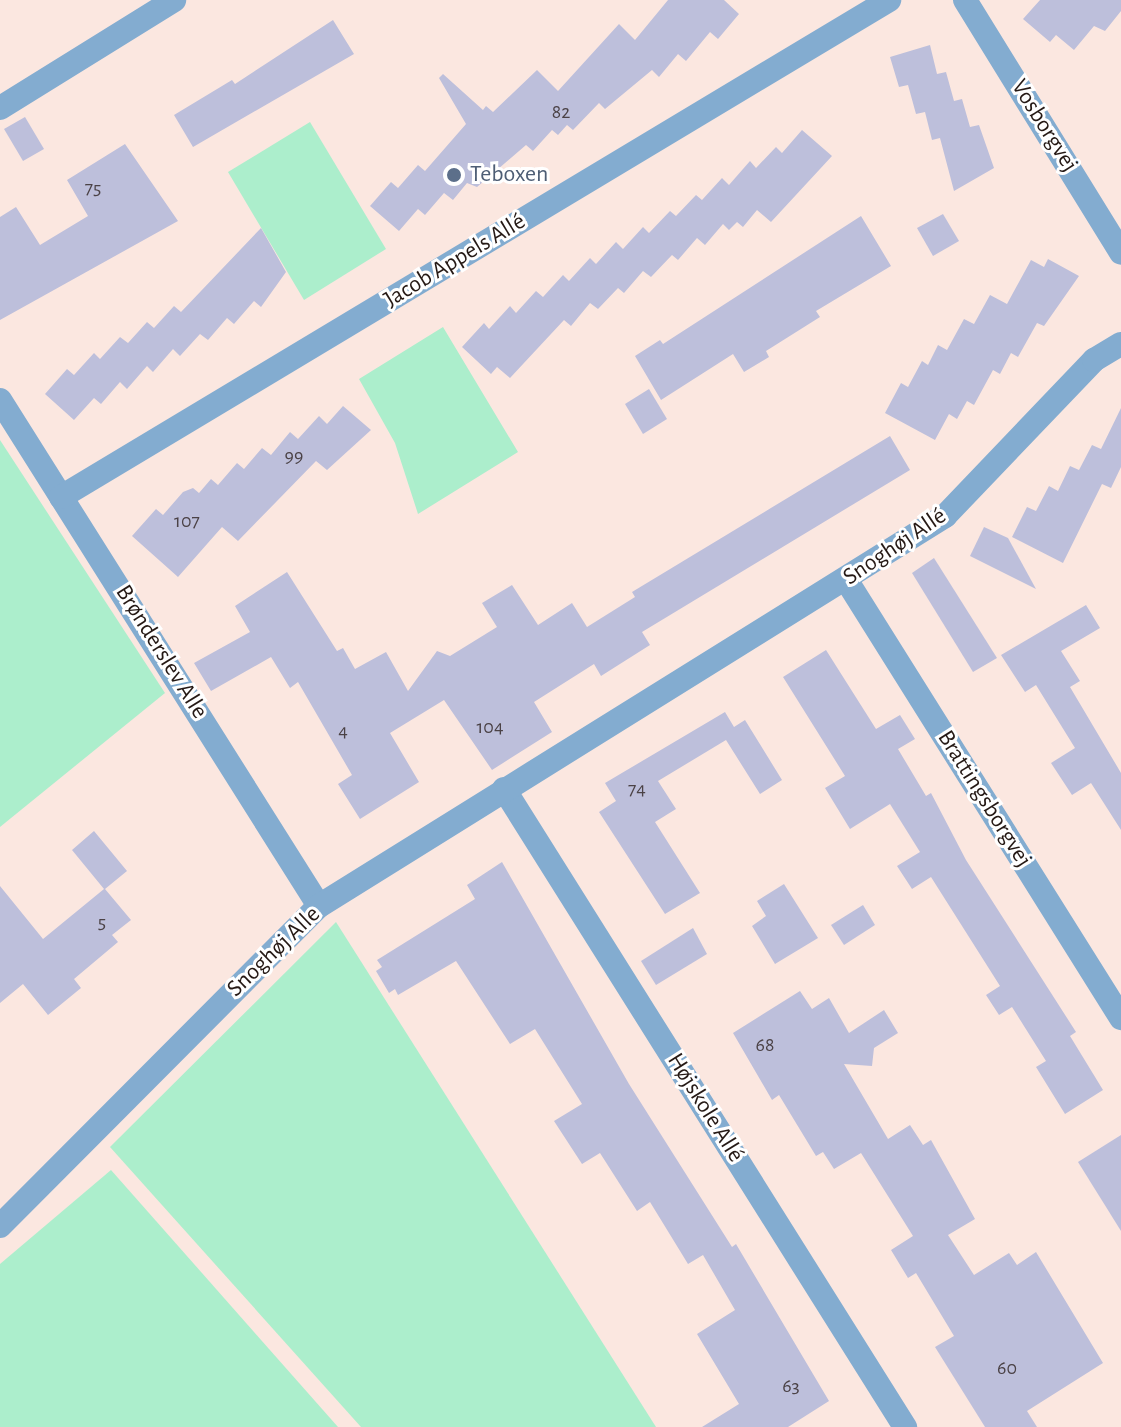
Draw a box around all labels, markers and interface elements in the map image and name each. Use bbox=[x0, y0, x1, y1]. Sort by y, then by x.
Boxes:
street label: Vosborgvej bbox=[1004, 74, 1084, 178]
house number: 82 bbox=[552, 100, 570, 124]
place label: Teboxen bbox=[470, 161, 548, 189]
marker: Teboxen bbox=[445, 166, 463, 184]
house number: 75 bbox=[85, 176, 101, 200]
street label: Jacob Appels Allé bbox=[379, 208, 531, 314]
house number: 99 bbox=[285, 444, 303, 468]
street label: Snoghøj Allé bbox=[838, 502, 952, 592]
house number: 107 bbox=[174, 509, 200, 533]
street label: Brønderslev Alle bbox=[108, 580, 214, 724]
house number: 104 bbox=[476, 715, 504, 739]
house number: 4 bbox=[338, 719, 348, 743]
street label: Brattingsborgvej bbox=[930, 725, 1038, 873]
house number: 74 bbox=[628, 777, 646, 801]
street label: Snoghøj Alle bbox=[221, 901, 327, 1003]
house number: 5 bbox=[98, 910, 106, 934]
house number: 68 bbox=[756, 1033, 774, 1057]
street label: Højskole Allé bbox=[660, 1048, 750, 1168]
house number: 60 bbox=[997, 1356, 1017, 1380]
house number: 63 bbox=[782, 1374, 800, 1398]

